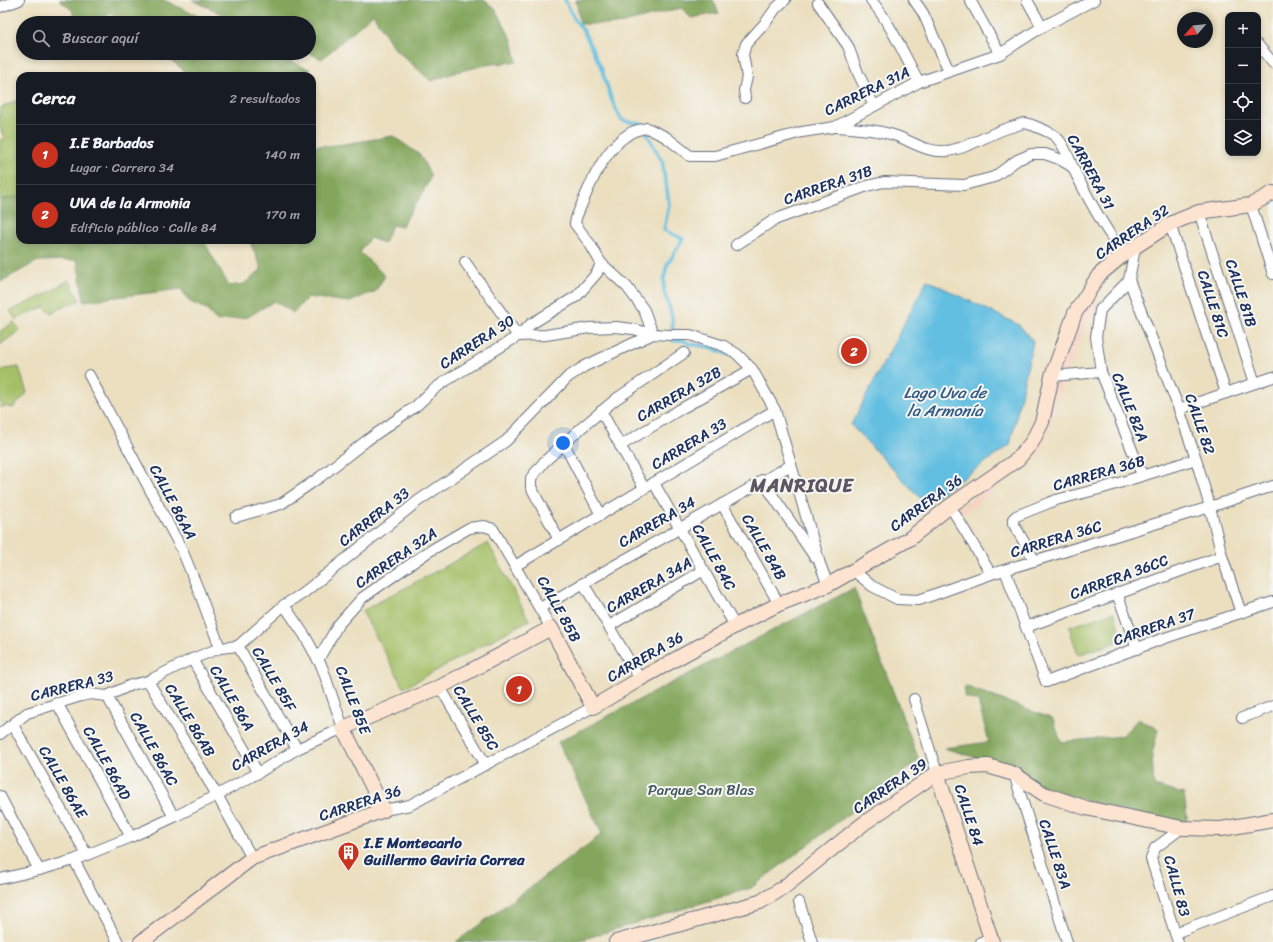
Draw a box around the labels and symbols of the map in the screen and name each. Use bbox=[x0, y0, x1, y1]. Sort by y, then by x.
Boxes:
north arrow bbox=[1177, 12, 1213, 48]
street label: CARRERA 31A bbox=[820, 59, 914, 123]
street label: CARRERA 31 bbox=[1060, 129, 1122, 215]
street label: CARRERA 31B bbox=[780, 158, 876, 212]
street label: CARRERA 32 bbox=[1089, 197, 1175, 267]
street label: CALLE 81B bbox=[1218, 256, 1264, 331]
street label: CALLE 81C bbox=[1190, 267, 1236, 342]
street label: CARRERA 30 bbox=[434, 308, 520, 376]
pin: 2 bbox=[841, 336, 867, 366]
street label: CARRERA 32B bbox=[631, 359, 727, 429]
street label: CALLE 82A bbox=[1104, 368, 1156, 446]
water label: Lago Uva de la Armonía bbox=[904, 378, 988, 425]
street label: CALLE 82 bbox=[1177, 390, 1223, 458]
street label: CARRERA 33 bbox=[646, 411, 732, 477]
your location bbox=[553, 433, 573, 453]
street label: CARRERA 36B bbox=[1050, 447, 1148, 499]
street label: CALLE 86AA bbox=[142, 459, 204, 545]
street label: CARRERA 36 bbox=[884, 467, 968, 539]
district label: MANRIQUE bbox=[749, 469, 854, 502]
street label: CARRERA 33 bbox=[333, 481, 415, 553]
street label: CARRERA 34 bbox=[613, 489, 701, 555]
street label: CALLE 84B bbox=[734, 509, 794, 586]
street label: CARRERA 36C bbox=[1007, 513, 1106, 565]
street label: CALLE 84C bbox=[685, 519, 743, 596]
street label: CARRERA 32A bbox=[349, 521, 443, 595]
street label: CARRERA 36CC bbox=[1066, 547, 1172, 607]
street label: CARRERA 34A bbox=[601, 550, 697, 620]
street label: CALLE 85B bbox=[530, 571, 588, 648]
street label: CARRERA 37 bbox=[1110, 600, 1200, 653]
street label: CARRERA 36 bbox=[602, 624, 688, 690]
street label: CALLE 85F bbox=[245, 641, 304, 717]
street label: CALLE 86A bbox=[203, 660, 261, 736]
street label: CALLE 85E bbox=[328, 662, 379, 740]
street label: CARRERA 33 bbox=[28, 663, 116, 709]
pin: 1 bbox=[506, 674, 532, 704]
street label: CALLE 86AB bbox=[158, 678, 223, 762]
street label: CALLE 85C bbox=[446, 680, 506, 756]
street label: CALLE 86AC bbox=[123, 707, 186, 792]
street label: CARRERA 34 bbox=[226, 714, 314, 778]
street label: CALLE 86AD bbox=[76, 721, 138, 805]
street label: CALLE 86AE bbox=[32, 740, 95, 825]
street label: CARRERA 39 bbox=[847, 751, 933, 821]
street label: CARRERA 36 bbox=[316, 777, 404, 829]
park label: Parque San Blas bbox=[648, 777, 754, 803]
street label: CALLE 84 bbox=[947, 781, 991, 849]
street label: CALLE 83A bbox=[1031, 816, 1079, 892]
place label: I.E Montecarlo Guillermo Gaviria Correa bbox=[363, 830, 525, 873]
building icon: I.E Montecarlo Guillermo Gaviria Correa bbox=[335, 839, 361, 872]
street label: CALLE 83 bbox=[1156, 852, 1198, 920]

